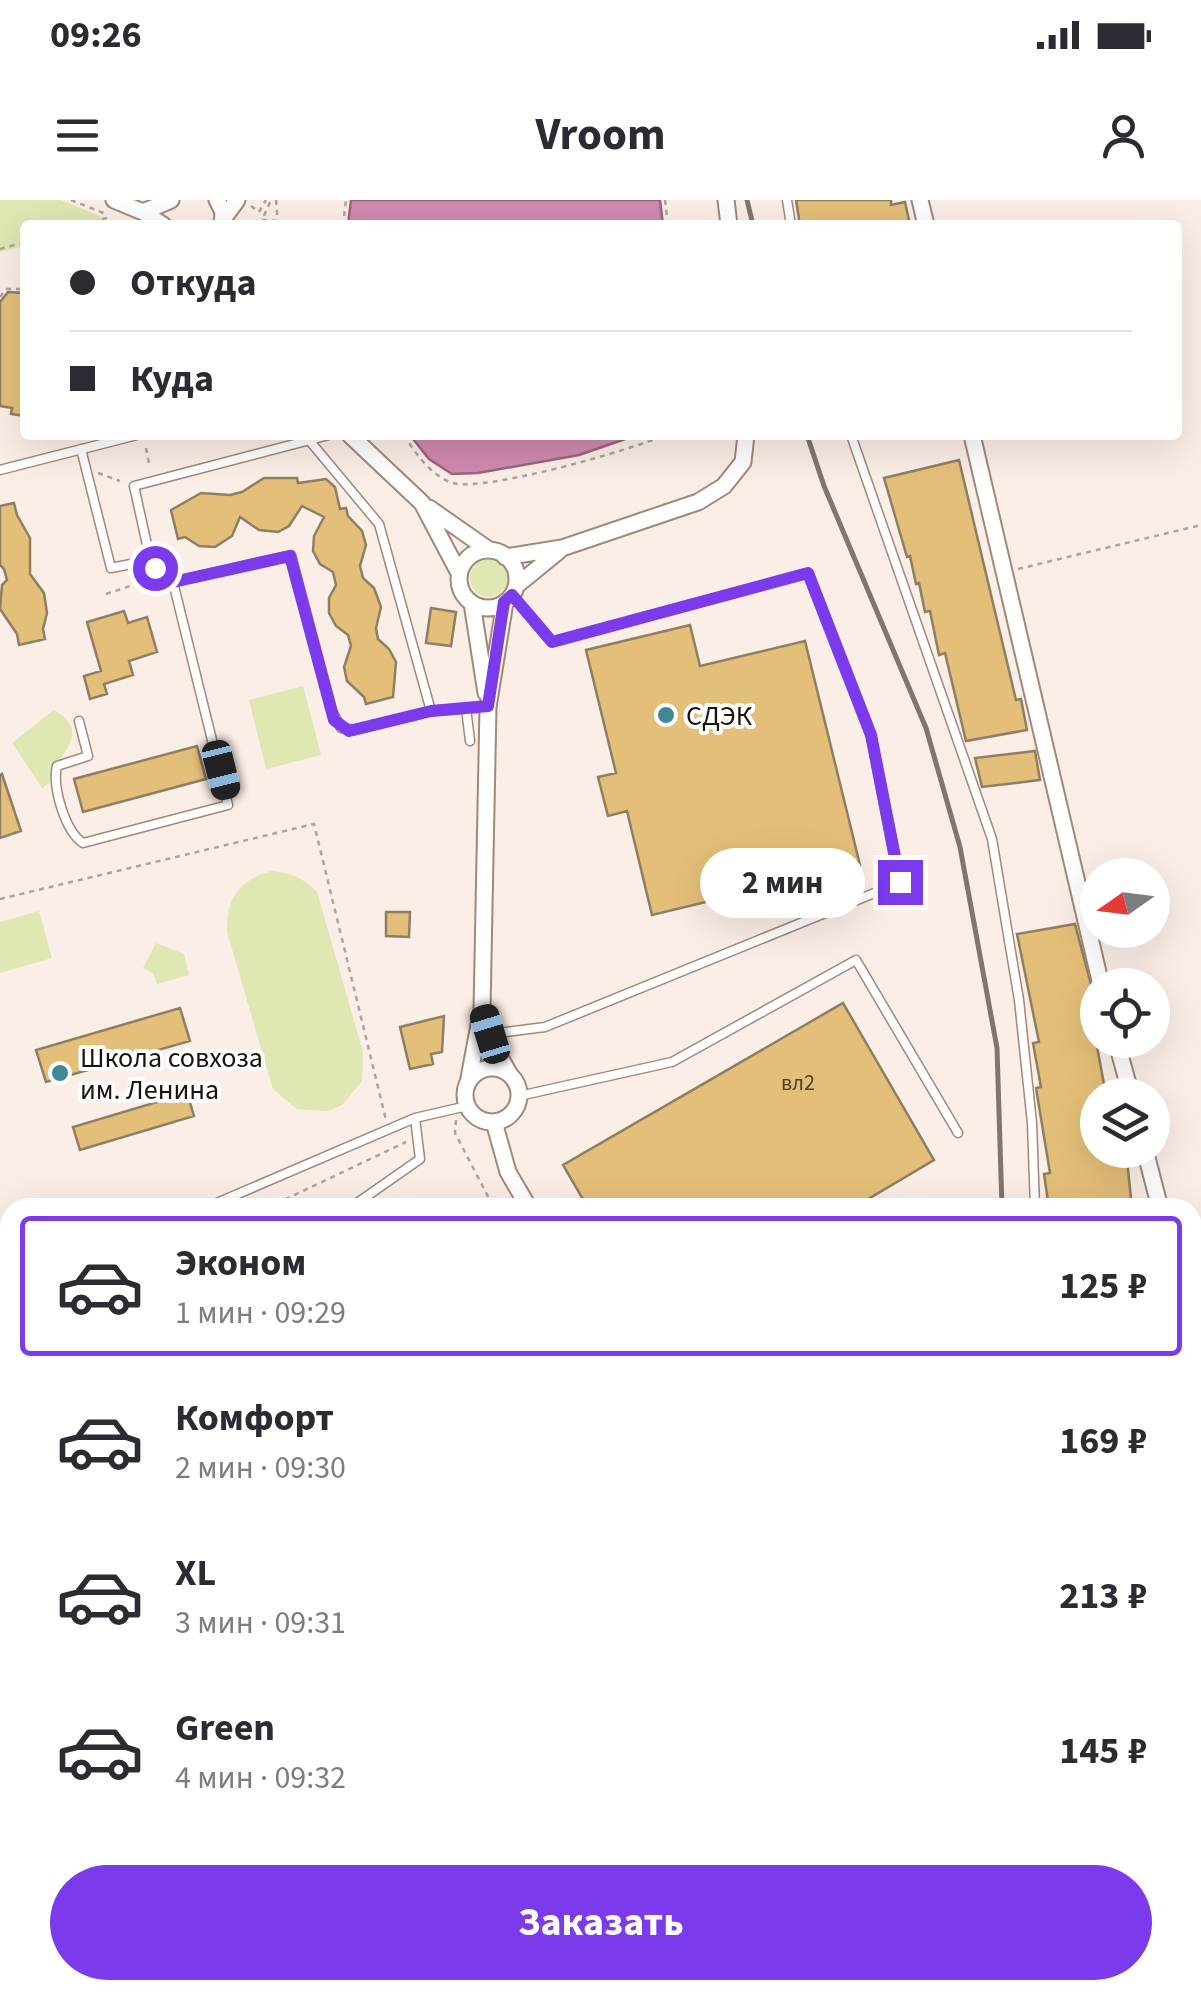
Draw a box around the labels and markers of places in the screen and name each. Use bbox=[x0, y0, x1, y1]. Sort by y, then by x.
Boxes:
place label: СДЭК bbox=[686, 696, 753, 736]
marker: СДЭК bbox=[655, 704, 677, 726]
place label: Школа совхоза им. Ленина bbox=[80, 1038, 263, 1110]
marker: Школа совхоза им. Ленина bbox=[49, 1062, 71, 1084]

